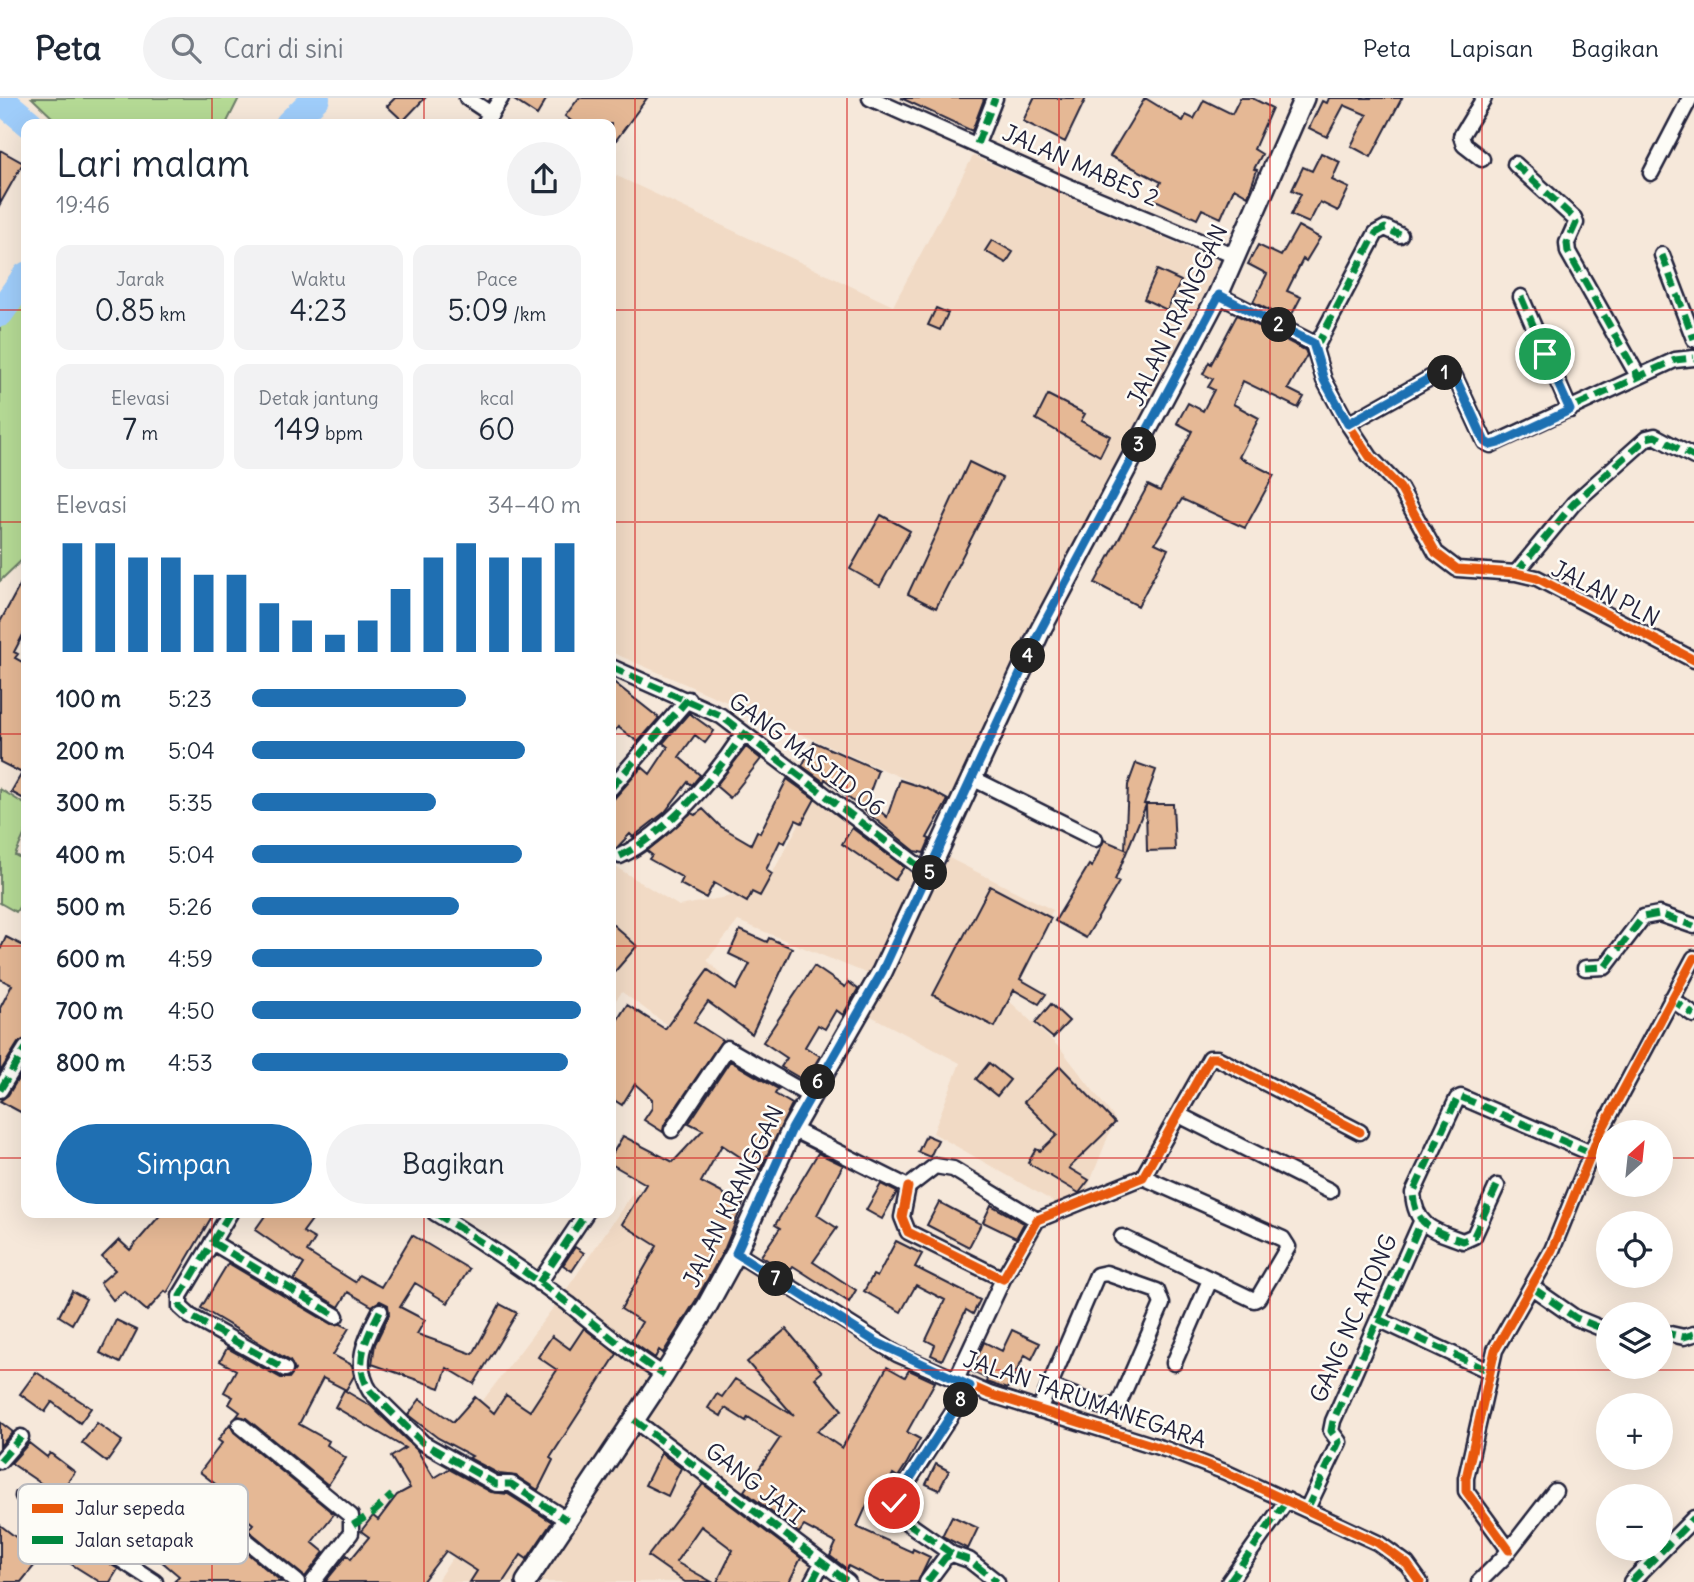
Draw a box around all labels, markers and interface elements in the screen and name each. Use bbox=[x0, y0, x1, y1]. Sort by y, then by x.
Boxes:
search box bbox=[143, 17, 633, 80]
text: Peta bbox=[35, 27, 101, 69]
icon: search bbox=[167, 29, 205, 67]
text: Cari di sini bbox=[223, 32, 344, 65]
text: Peta bbox=[1363, 33, 1411, 63]
text: Lapisan bbox=[1449, 33, 1533, 63]
text: Bagikan bbox=[1571, 33, 1659, 63]
street label: JALAN MABES 2 bbox=[998, 118, 1164, 212]
text: Lari malam bbox=[56, 140, 250, 187]
button: share bbox=[507, 142, 581, 216]
text: 19:46 bbox=[56, 190, 110, 219]
street label: JALAN KRANGGAN bbox=[1120, 219, 1234, 411]
text: Jarak bbox=[116, 267, 164, 291]
text: Waktu bbox=[291, 267, 346, 291]
text: Pace bbox=[476, 267, 517, 291]
text: 0.85 bbox=[94, 291, 155, 329]
text: 4:23 bbox=[290, 291, 347, 329]
text: 5:09 bbox=[447, 291, 508, 329]
text: km bbox=[155, 302, 186, 326]
text: /km bbox=[508, 302, 546, 326]
pin: 2 bbox=[1262, 308, 1296, 342]
text: 2 bbox=[1273, 312, 1284, 336]
pin bbox=[1515, 324, 1575, 384]
icon: arrive bbox=[1526, 335, 1564, 373]
pin: 1 bbox=[1428, 356, 1462, 390]
text: 1 bbox=[1441, 360, 1448, 384]
text: Elevasi bbox=[111, 386, 169, 410]
text: Detak jantung bbox=[258, 386, 379, 410]
text: kcal bbox=[480, 386, 514, 410]
text: 7 bbox=[122, 410, 137, 448]
text: 149 bbox=[274, 410, 320, 448]
text: 60 bbox=[478, 410, 515, 448]
text: m bbox=[137, 421, 158, 445]
text: bpm bbox=[320, 421, 363, 445]
pin: 3 bbox=[1122, 428, 1156, 462]
text: 3 bbox=[1133, 432, 1144, 456]
text: Elevasi bbox=[56, 490, 127, 519]
text: 34–40 m bbox=[488, 490, 581, 519]
street label: JALAN PLN bbox=[1547, 553, 1665, 633]
pin: 4 bbox=[1010, 638, 1046, 674]
text: 4 bbox=[1022, 643, 1033, 667]
text: 100 m bbox=[56, 684, 121, 713]
text: 5:23 bbox=[168, 684, 212, 713]
street label: GANG MASJID 06 bbox=[723, 686, 891, 822]
text: 200 m bbox=[56, 736, 125, 765]
text: 5:04 bbox=[168, 736, 215, 765]
text: 300 m bbox=[56, 788, 125, 817]
text: 5:35 bbox=[168, 788, 213, 817]
text: 400 m bbox=[56, 840, 125, 869]
text: 5:04 bbox=[168, 840, 215, 869]
pin: 5 bbox=[912, 856, 948, 890]
text: 5 bbox=[924, 860, 935, 884]
text: 500 m bbox=[56, 892, 125, 921]
text: 5:26 bbox=[168, 892, 212, 921]
text: 600 m bbox=[56, 944, 125, 973]
text: 4:59 bbox=[168, 944, 213, 973]
text: 700 m bbox=[56, 996, 123, 1025]
text: 4:50 bbox=[168, 996, 215, 1025]
text: 800 m bbox=[56, 1048, 125, 1077]
text: 4:53 bbox=[168, 1048, 213, 1077]
pin: 6 bbox=[800, 1065, 836, 1100]
text: 6 bbox=[812, 1069, 823, 1093]
street label: JALAN KRANGGAN bbox=[676, 1100, 790, 1292]
north arrow bbox=[1596, 1120, 1673, 1197]
map controls bbox=[1596, 1120, 1673, 1561]
button: Simpan bbox=[56, 1124, 312, 1204]
button: Bagikan bbox=[326, 1124, 581, 1204]
button: locate bbox=[1596, 1211, 1673, 1288]
street label: GANG NC ATONG bbox=[1303, 1229, 1403, 1407]
pin: 7 bbox=[758, 1262, 794, 1296]
text: 7 bbox=[771, 1266, 780, 1290]
button: layers bbox=[1596, 1302, 1673, 1379]
street label: JALAN TARUMANEGARA bbox=[960, 1344, 1210, 1454]
pin: 8 bbox=[944, 1382, 978, 1418]
text: 8 bbox=[955, 1387, 966, 1411]
button: + bbox=[1596, 1393, 1673, 1470]
street label: GANG JATI bbox=[700, 1436, 810, 1530]
pin bbox=[864, 1473, 924, 1533]
legend bbox=[18, 1484, 248, 1564]
icon: check bbox=[875, 1484, 913, 1522]
button: − bbox=[1596, 1484, 1673, 1561]
text: Jalur sepeda bbox=[75, 1496, 185, 1520]
text: Jalan setapak bbox=[75, 1528, 194, 1552]

